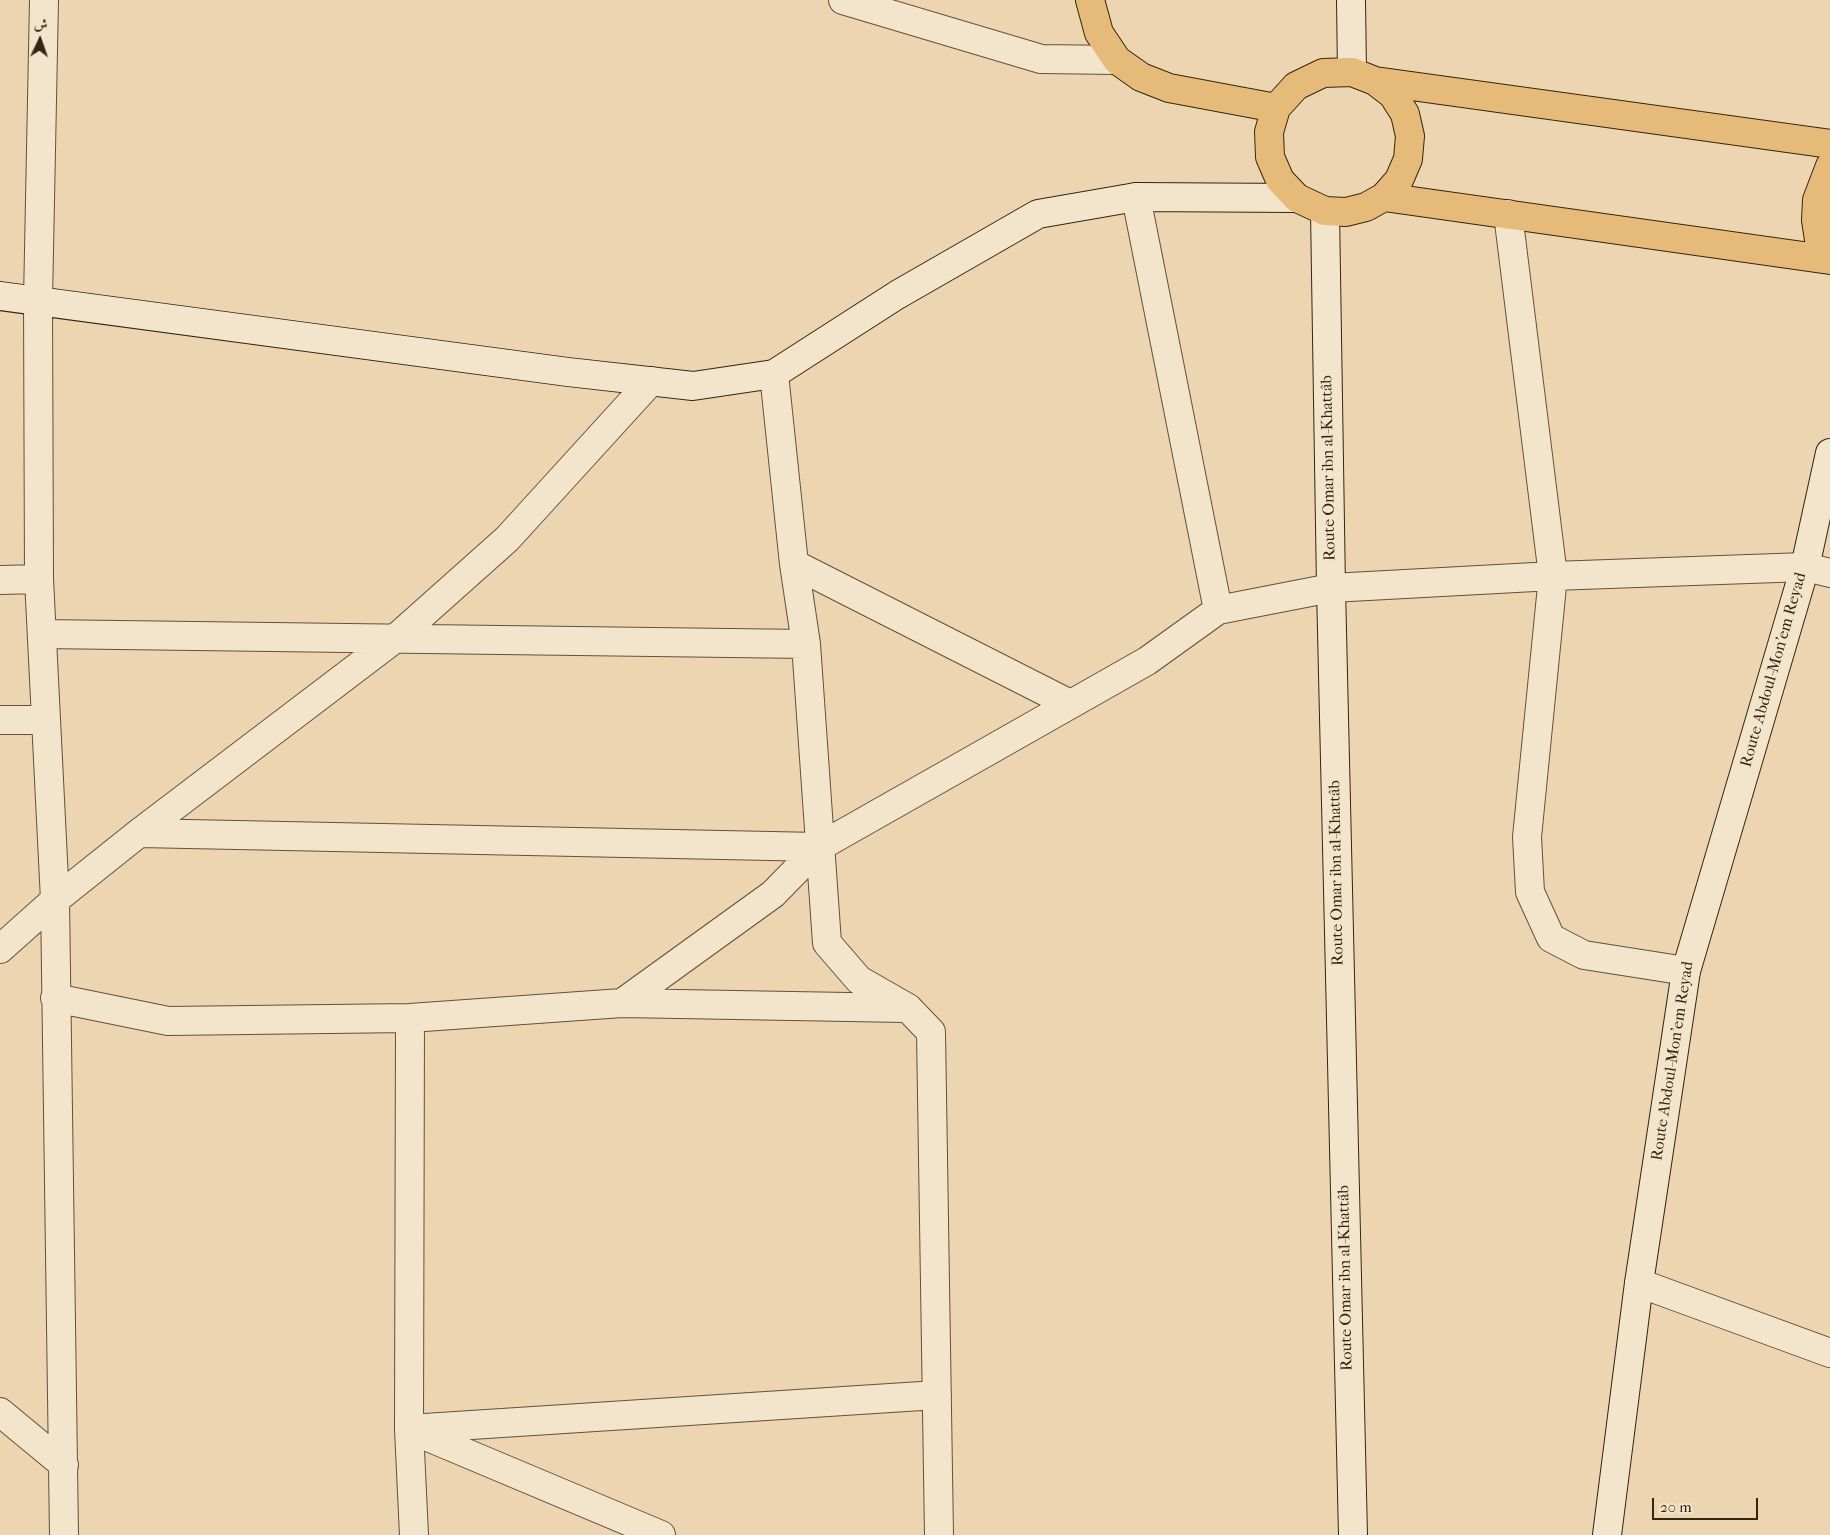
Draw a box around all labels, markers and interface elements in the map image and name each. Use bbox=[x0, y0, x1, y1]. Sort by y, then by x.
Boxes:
north arrow bbox=[15, 15, 65, 65]
text: ش bbox=[33, 16, 48, 33]
street label: Route Omar ibn al-Khattâb bbox=[1318, 375, 1340, 561]
street label: Route Abdoul-Mon'em Reyad bbox=[1737, 571, 1811, 769]
street label: Route Omar ibn al-Khattâb bbox=[1326, 780, 1348, 966]
street label: Route Abdoul-Mon'em Reyad bbox=[1648, 960, 1698, 1162]
street label: Route Omar ibn al-Khattâb bbox=[1335, 1185, 1357, 1371]
scale bar bbox=[1655, 1488, 1761, 1520]
text: 20 m bbox=[1660, 1498, 1692, 1516]

